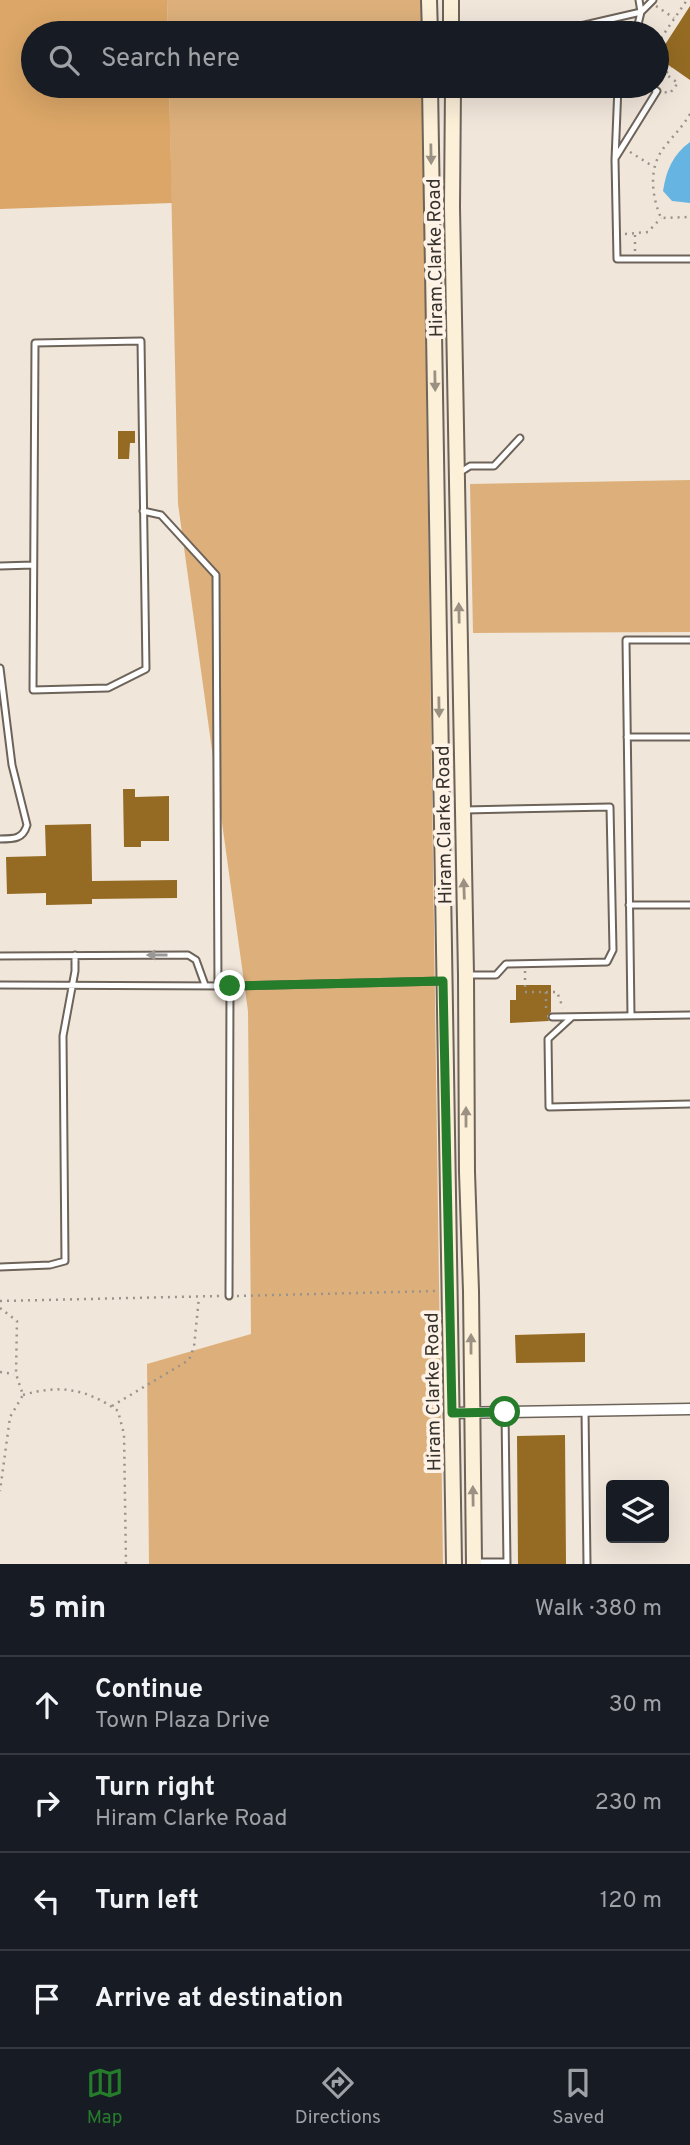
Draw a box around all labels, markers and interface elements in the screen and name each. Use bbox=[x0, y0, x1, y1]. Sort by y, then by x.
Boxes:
search box bbox=[21, 21, 669, 98]
icon: search bbox=[45, 41, 83, 79]
text: Search here bbox=[101, 43, 240, 76]
one-way arrow bbox=[425, 143, 437, 165]
street label: Hiram Clarke Road bbox=[423, 178, 449, 338]
one-way arrow bbox=[429, 371, 440, 393]
one-way arrow bbox=[453, 602, 465, 624]
one-way arrow bbox=[433, 696, 445, 718]
street label: Hiram Clarke Road bbox=[432, 745, 458, 905]
one-way arrow bbox=[458, 878, 469, 900]
one-way arrow bbox=[145, 949, 167, 961]
route end bbox=[214, 970, 245, 1001]
one-way arrow bbox=[460, 1106, 472, 1128]
street label: Hiram Clarke Road bbox=[421, 1312, 447, 1472]
one-way arrow bbox=[465, 1333, 477, 1355]
route start bbox=[489, 1396, 520, 1427]
map controls bbox=[606, 1480, 669, 1543]
button: layers bbox=[606, 1480, 669, 1543]
one-way arrow bbox=[467, 1485, 478, 1507]
text: 5 min bbox=[28, 1591, 106, 1628]
text: Walk · 380 m bbox=[535, 1595, 662, 1624]
text: Continue bbox=[95, 1674, 203, 1707]
icon: ahead bbox=[28, 1686, 66, 1724]
text: 30 m bbox=[609, 1691, 662, 1720]
text: Town Plaza Drive bbox=[95, 1707, 270, 1736]
text: Turn right bbox=[95, 1772, 215, 1805]
icon: right bbox=[28, 1784, 66, 1822]
text: 230 m bbox=[595, 1789, 662, 1818]
text: Hiram Clarke Road bbox=[95, 1805, 287, 1834]
icon: left bbox=[28, 1882, 66, 1920]
text: Turn left bbox=[95, 1885, 199, 1918]
text: 120 m bbox=[600, 1887, 662, 1916]
icon: arrive bbox=[28, 1980, 66, 2018]
text: Arrive at destination bbox=[95, 1983, 343, 2016]
tab: Map bbox=[86, 2064, 124, 2130]
tab: Directions bbox=[295, 2064, 381, 2130]
tab: Saved bbox=[552, 2064, 604, 2130]

